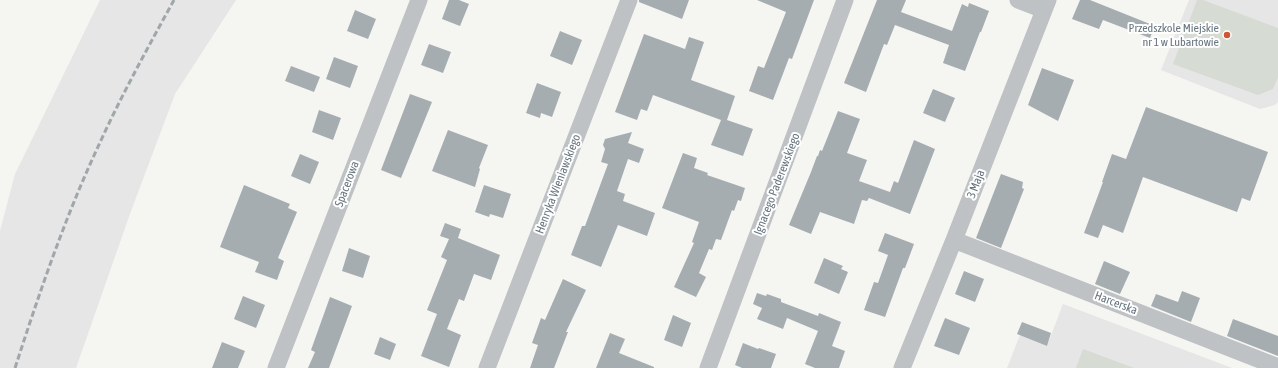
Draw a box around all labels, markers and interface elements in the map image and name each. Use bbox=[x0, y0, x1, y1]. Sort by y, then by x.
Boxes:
place label: Przedszkole Miejskie nr 1 w Lubartowie bbox=[1129, 21, 1219, 49]
marker: Przedszkole Miejskie nr 1 w Lubartowie bbox=[1222, 30, 1232, 40]
street label: Ignacego Paderewskiego bbox=[751, 131, 803, 237]
street label: Henryka Wieniawskiego bbox=[532, 132, 584, 236]
street label: Spacerowa bbox=[332, 159, 362, 209]
street label: 3 Maja bbox=[964, 168, 988, 200]
street label: Harcerska bbox=[1093, 288, 1139, 318]

